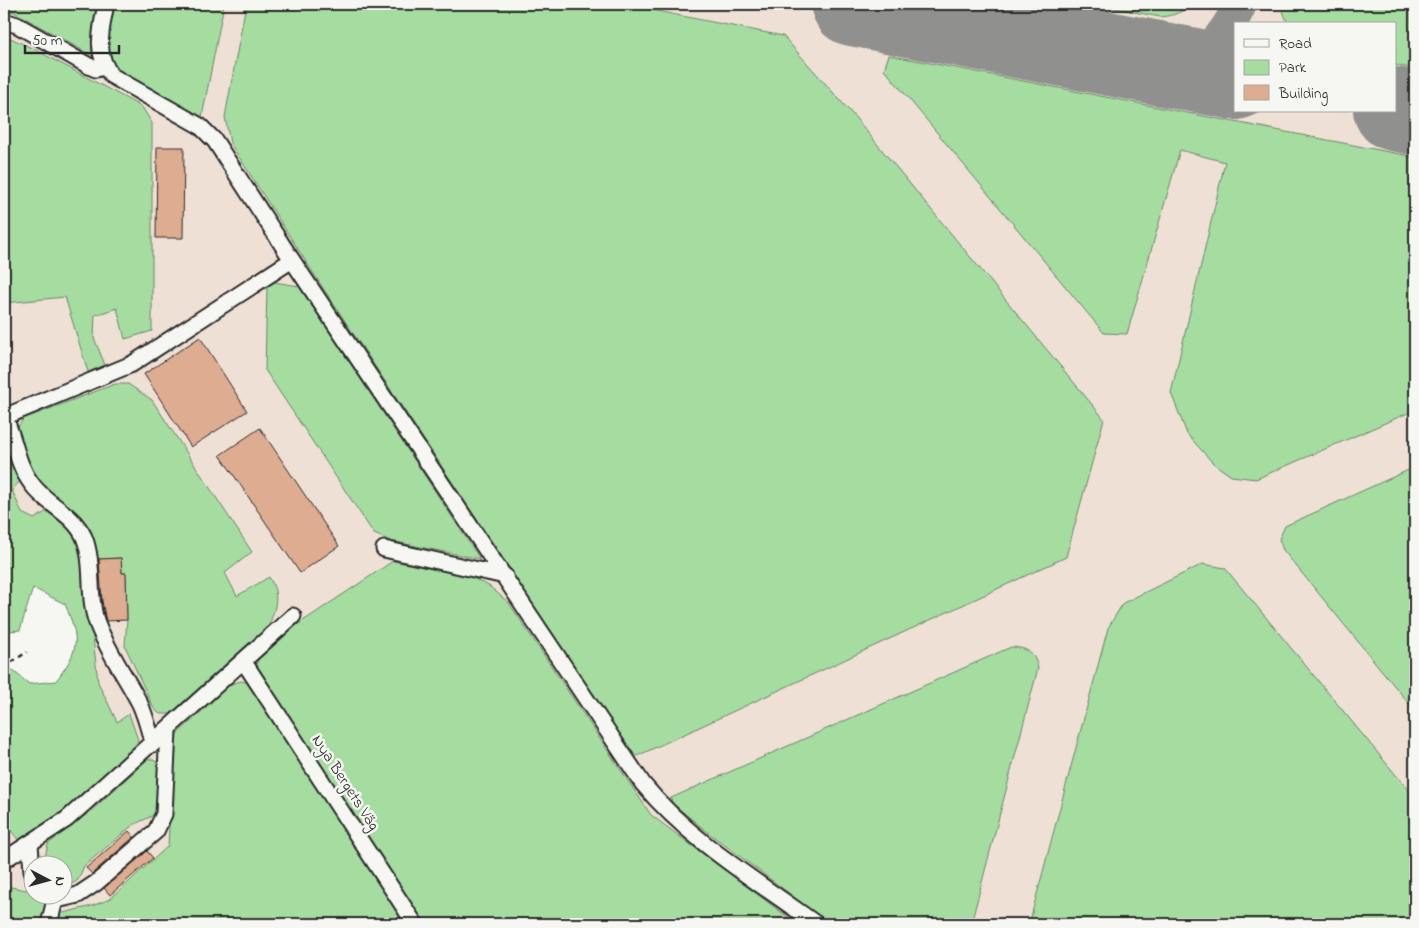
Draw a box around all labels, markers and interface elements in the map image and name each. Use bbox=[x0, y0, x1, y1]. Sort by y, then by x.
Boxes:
scale bar bbox=[25, 22, 119, 54]
legend bbox=[1234, 22, 1396, 112]
text: 50 m bbox=[32, 30, 63, 52]
text: Road bbox=[1279, 33, 1312, 55]
text: Park bbox=[1279, 57, 1307, 79]
text: Building bbox=[1278, 83, 1328, 106]
street label: Nya Bergets Väg bbox=[305, 730, 385, 836]
north arrow bbox=[22, 856, 72, 906]
text: N bbox=[49, 875, 70, 887]

